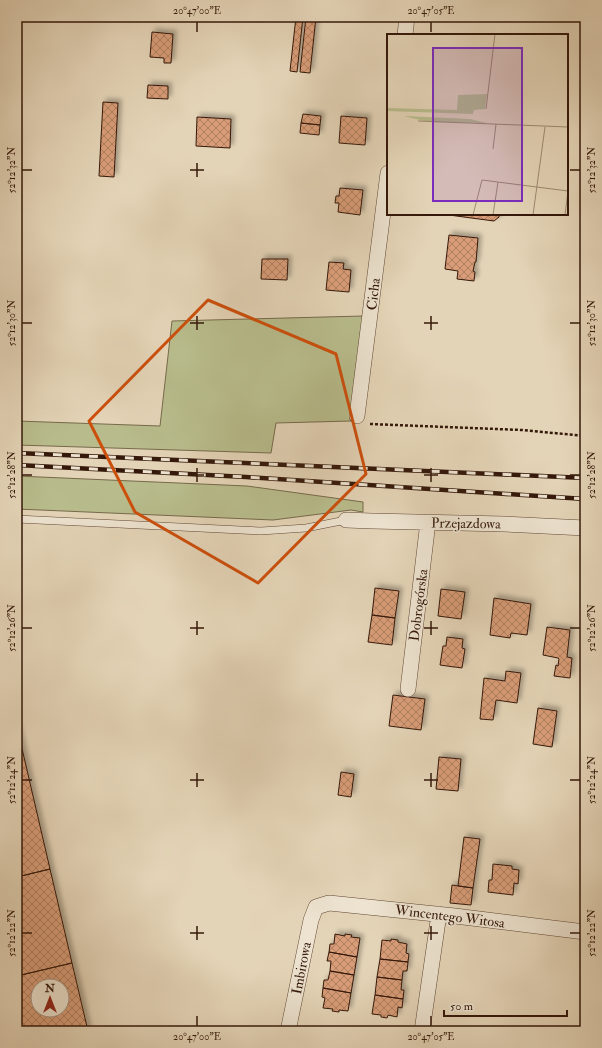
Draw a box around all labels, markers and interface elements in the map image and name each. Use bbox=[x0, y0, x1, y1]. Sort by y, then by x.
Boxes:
text: 20°47'00"E bbox=[173, 5, 221, 17]
text: 20°47'05"E bbox=[407, 5, 455, 17]
inset map bbox=[387, 34, 568, 215]
text: 52°12'32"N bbox=[6, 147, 18, 193]
text: 52°12'32"N bbox=[586, 147, 598, 193]
street label: Cicha bbox=[363, 277, 384, 311]
text: 52°12'30"N bbox=[6, 300, 18, 346]
text: 52°12'30"N bbox=[586, 300, 598, 346]
text: 52°12'28"N bbox=[6, 451, 18, 499]
text: 52°12'28"N bbox=[586, 451, 598, 499]
street label: Przejazdowa bbox=[431, 514, 501, 533]
street label: Dobrogórska bbox=[406, 568, 431, 642]
text: 52°12'26"N bbox=[6, 604, 18, 652]
text: 52°12'26"N bbox=[586, 604, 598, 652]
text: 52°12'24"N bbox=[6, 756, 18, 804]
text: 52°12'24"N bbox=[586, 756, 598, 804]
street label: Wincentego Witosa bbox=[393, 901, 506, 932]
text: 52°12'22"N bbox=[6, 909, 18, 957]
text: 52°12'22"N bbox=[586, 909, 598, 957]
street label: Imbirowa bbox=[288, 940, 315, 996]
north arrow bbox=[30, 978, 70, 1018]
text: N bbox=[44, 982, 56, 995]
scale bar bbox=[444, 992, 567, 1018]
text: 50 m bbox=[450, 999, 474, 1014]
text: 20°47'00"E bbox=[173, 1031, 221, 1043]
text: 20°47'05"E bbox=[407, 1031, 455, 1043]

